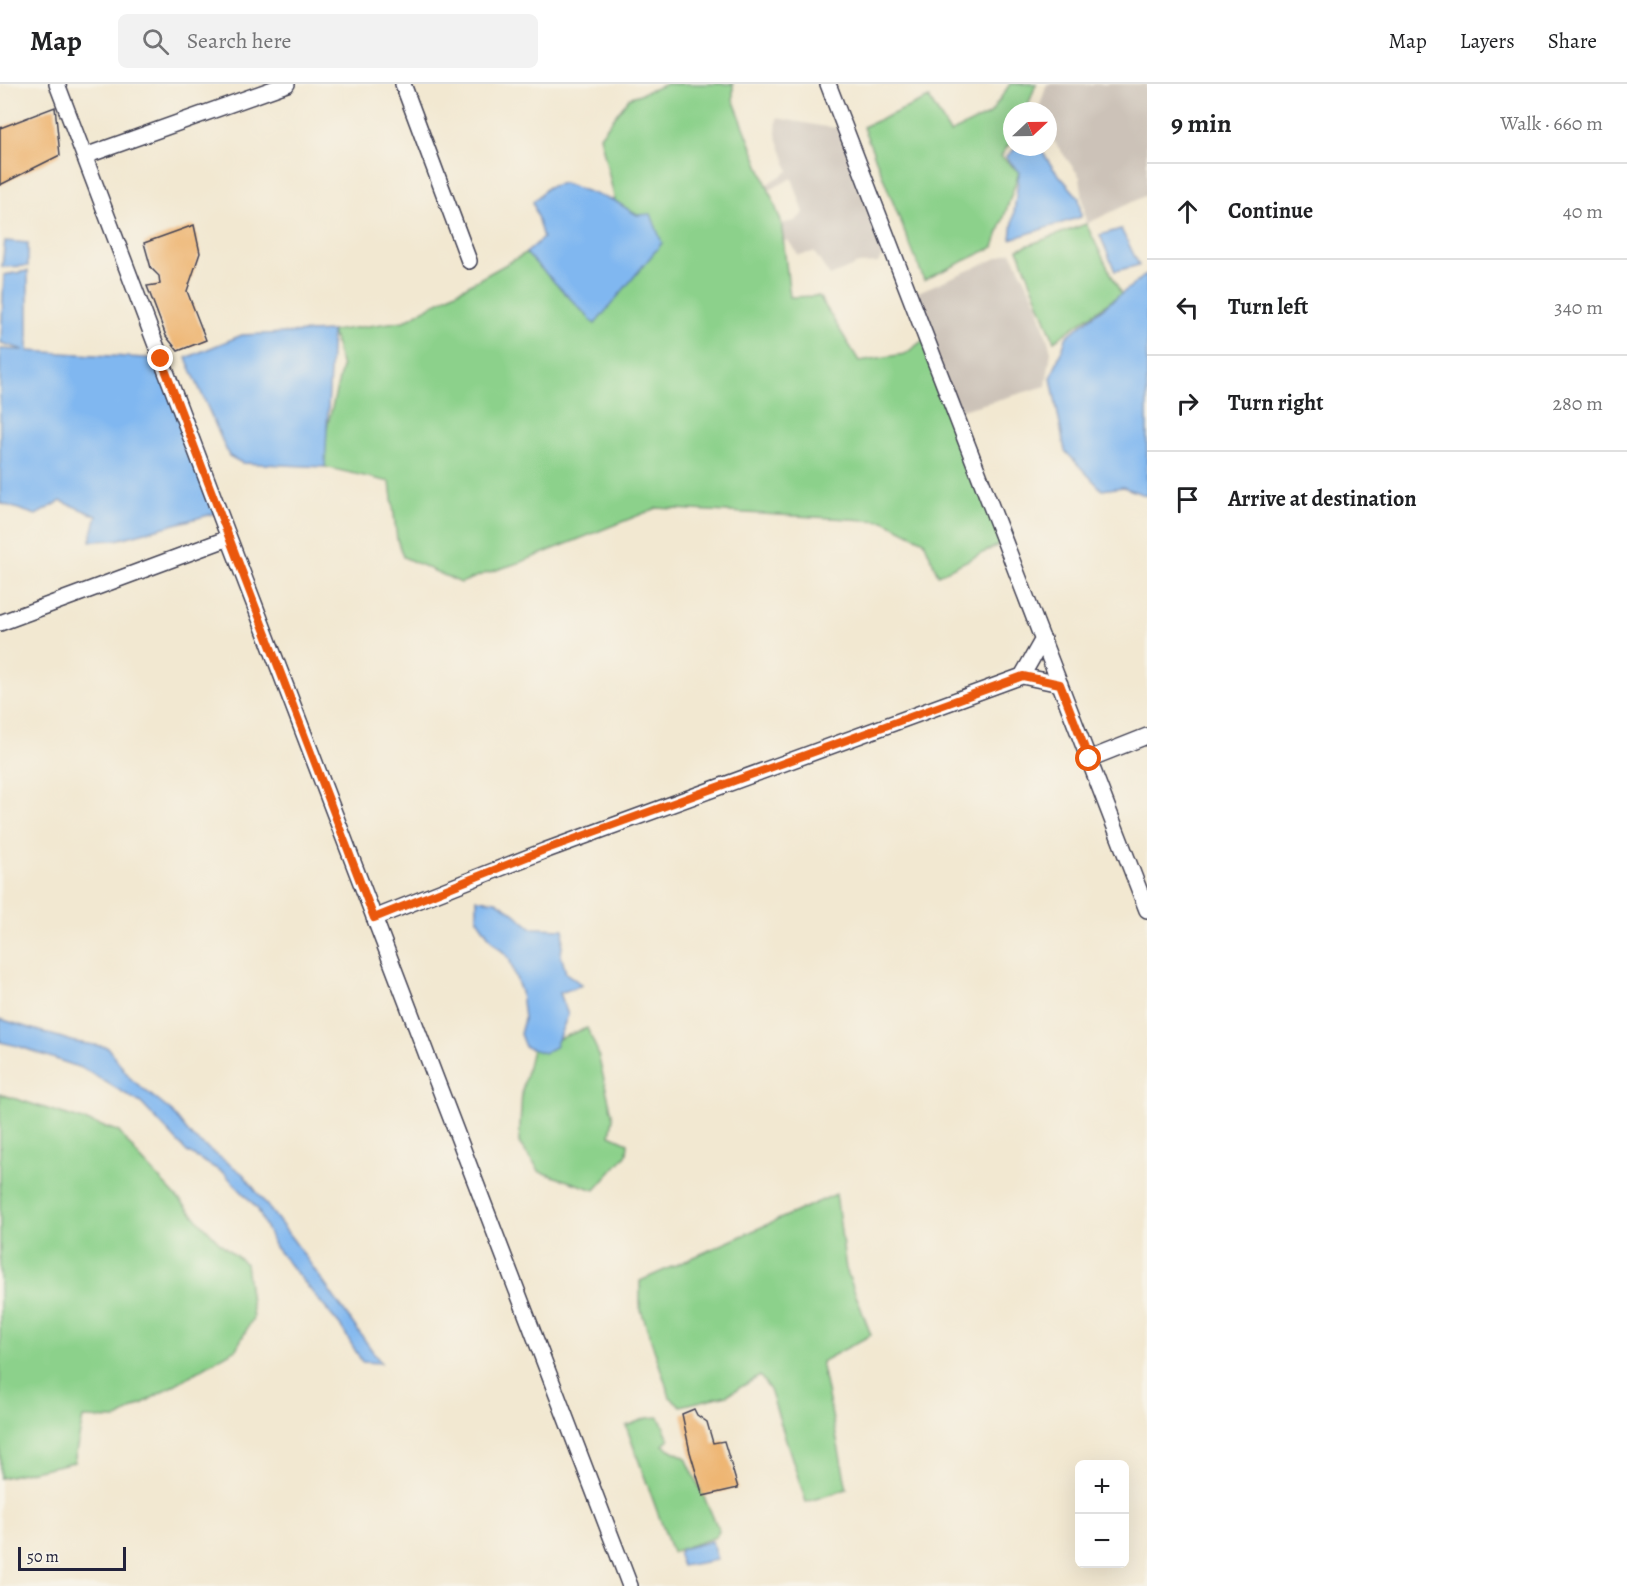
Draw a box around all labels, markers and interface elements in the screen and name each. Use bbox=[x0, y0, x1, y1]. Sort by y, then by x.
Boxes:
search box bbox=[118, 14, 538, 68]
text: Map bbox=[30, 22, 82, 60]
icon: search bbox=[139, 25, 172, 58]
text: Search here bbox=[187, 26, 291, 56]
text: Map bbox=[1388, 27, 1427, 55]
text: Layers bbox=[1460, 27, 1515, 55]
text: Share bbox=[1548, 27, 1597, 55]
north arrow bbox=[1003, 102, 1057, 156]
text: 9 min bbox=[1171, 106, 1232, 141]
text: Walk · 660 m bbox=[1500, 110, 1603, 137]
icon: ahead bbox=[1171, 195, 1204, 228]
text: Continue bbox=[1228, 196, 1313, 226]
text: 40 m bbox=[1563, 198, 1603, 225]
icon: left bbox=[1171, 291, 1204, 324]
text: Turn left bbox=[1228, 292, 1308, 322]
text: 340 m bbox=[1554, 294, 1603, 321]
route end bbox=[147, 345, 173, 371]
icon: right bbox=[1171, 387, 1204, 420]
text: Turn right bbox=[1228, 388, 1324, 418]
text: 280 m bbox=[1553, 390, 1603, 417]
icon: arrive bbox=[1171, 483, 1204, 516]
text: Arrive at destination bbox=[1228, 484, 1417, 514]
route start bbox=[1075, 745, 1101, 771]
map controls bbox=[1075, 1460, 1129, 1568]
button: + bbox=[1075, 1460, 1129, 1514]
button: − bbox=[1075, 1514, 1129, 1568]
scale bar bbox=[18, 1544, 126, 1572]
text: 50 m bbox=[27, 1546, 59, 1568]

